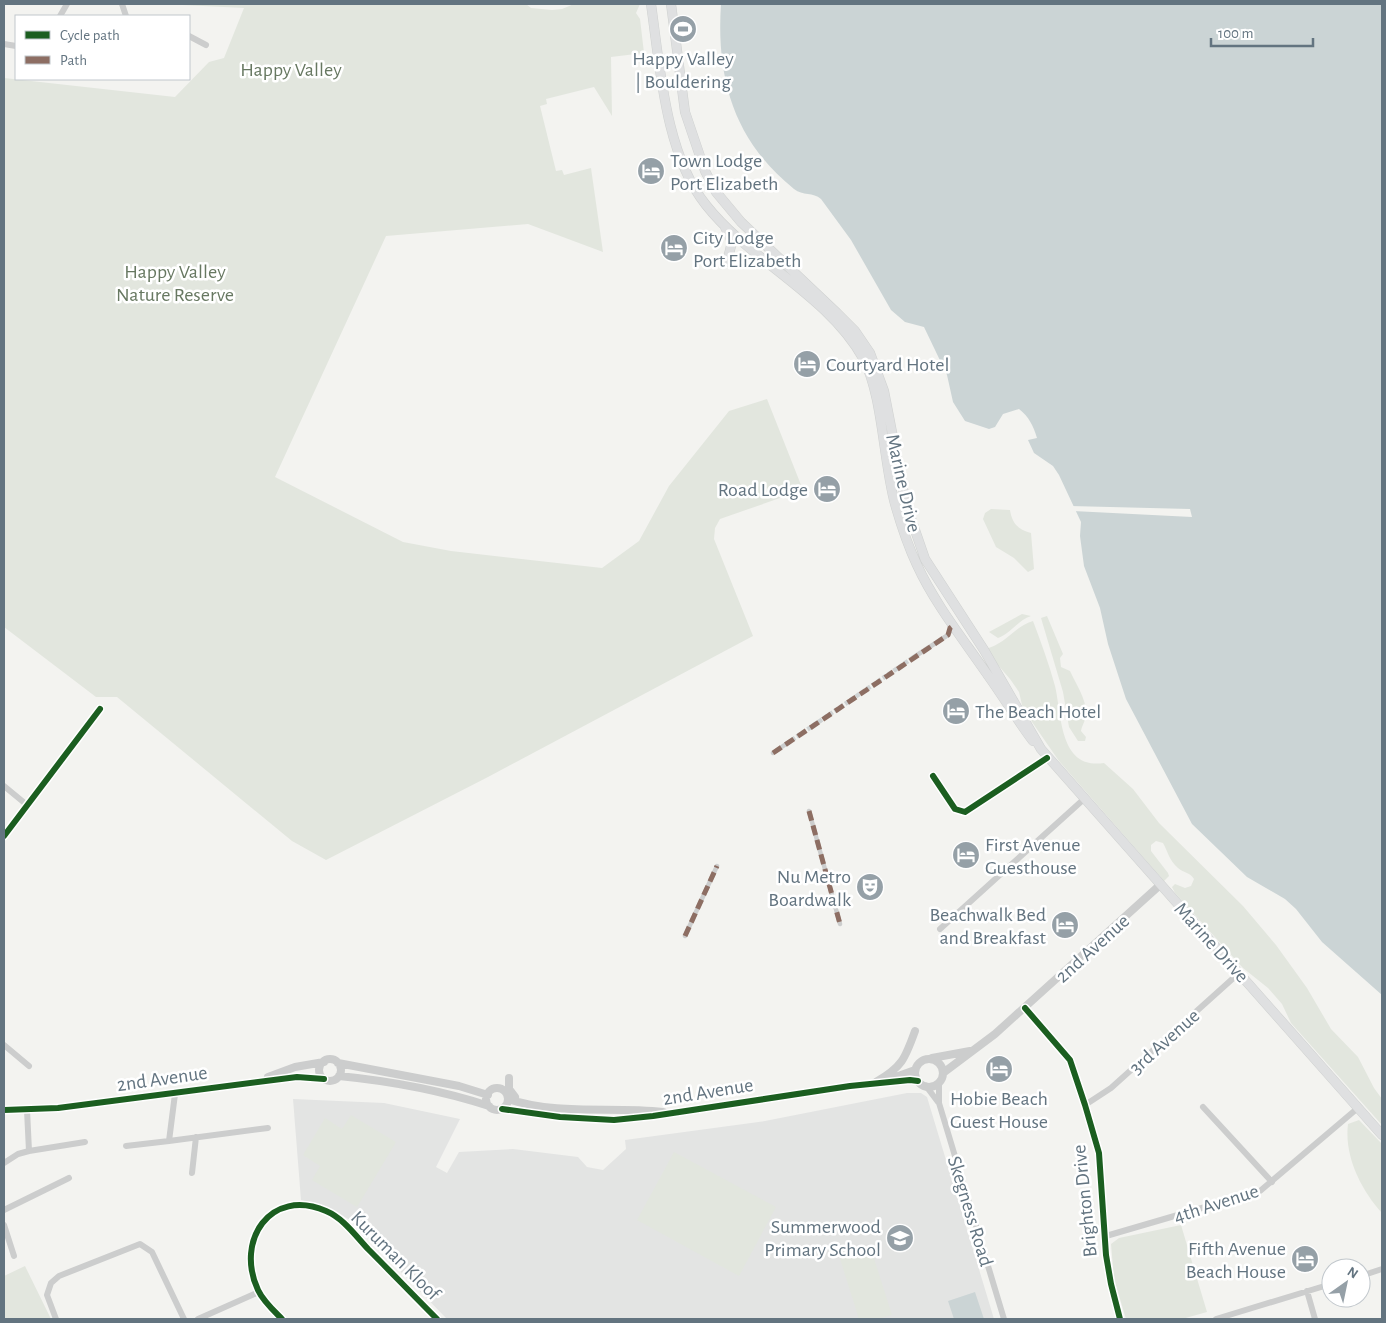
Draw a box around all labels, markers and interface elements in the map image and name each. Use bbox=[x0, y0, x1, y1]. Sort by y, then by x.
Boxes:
sports icon: Happy Valley | Bouldering bbox=[668, 14, 698, 44]
legend bbox=[15, 15, 190, 80]
scale bar bbox=[1211, 15, 1314, 47]
text: 100 m bbox=[1218, 26, 1253, 41]
text: Cycle path bbox=[60, 28, 120, 43]
place label: Happy Valley | Bouldering bbox=[632, 49, 734, 93]
text: Path bbox=[60, 53, 87, 68]
park label: Happy Valley bbox=[240, 60, 342, 80]
place label: Town Lodge Port Elizabeth bbox=[670, 151, 778, 194]
hotel icon: Town Lodge Port Elizabeth bbox=[636, 156, 666, 186]
place label: City Lodge Port Elizabeth bbox=[693, 228, 801, 271]
hotel icon: City Lodge Port Elizabeth bbox=[659, 233, 689, 263]
park label: Happy Valley Nature Reserve bbox=[116, 262, 234, 305]
hotel icon: Courtyard Hotel bbox=[792, 349, 822, 379]
place label: Courtyard Hotel bbox=[826, 355, 949, 375]
street label: Marine Drive bbox=[882, 432, 924, 534]
hotel icon: Road Lodge bbox=[812, 474, 842, 504]
place label: Road Lodge bbox=[718, 480, 808, 500]
hotel icon: The Beach Hotel bbox=[941, 696, 971, 726]
place label: The Beach Hotel bbox=[975, 702, 1101, 722]
place label: First Avenue Guesthouse bbox=[985, 835, 1080, 878]
hotel icon: First Avenue Guesthouse bbox=[951, 840, 981, 870]
place label: Nu Metro Boardwalk bbox=[768, 867, 851, 910]
theatre icon: Nu Metro Boardwalk bbox=[855, 872, 885, 902]
street label: Marine Drive bbox=[1170, 899, 1252, 987]
place label: Beachwalk Bed and Breakfast bbox=[929, 905, 1047, 948]
hotel icon: Beachwalk Bed and Breakfast bbox=[1050, 910, 1080, 940]
street label: 2nd Avenue bbox=[1052, 911, 1133, 987]
street label: 3rd Avenue bbox=[1126, 1005, 1204, 1078]
hotel icon: Hobie Beach Guest House bbox=[984, 1054, 1014, 1084]
street label: 2nd Avenue bbox=[115, 1063, 209, 1095]
street label: 2nd Avenue bbox=[661, 1075, 755, 1109]
place label: Hobie Beach Guest House bbox=[950, 1089, 1048, 1132]
street label: Brighton Drive bbox=[1069, 1144, 1101, 1258]
street label: Skegness Road bbox=[944, 1154, 996, 1269]
street label: 4th Avenue bbox=[1171, 1181, 1261, 1227]
street label: Kuruman Kloof bbox=[347, 1207, 444, 1305]
place label: Summerwood Primary School bbox=[764, 1217, 881, 1260]
school or university icon: Summerwood Primary School bbox=[885, 1223, 915, 1253]
place label: Fifth Avenue Beach House bbox=[1186, 1239, 1286, 1282]
hotel icon: Fifth Avenue Beach House bbox=[1290, 1244, 1320, 1274]
north arrow bbox=[1321, 1258, 1371, 1308]
text: N bbox=[1345, 1264, 1360, 1281]

